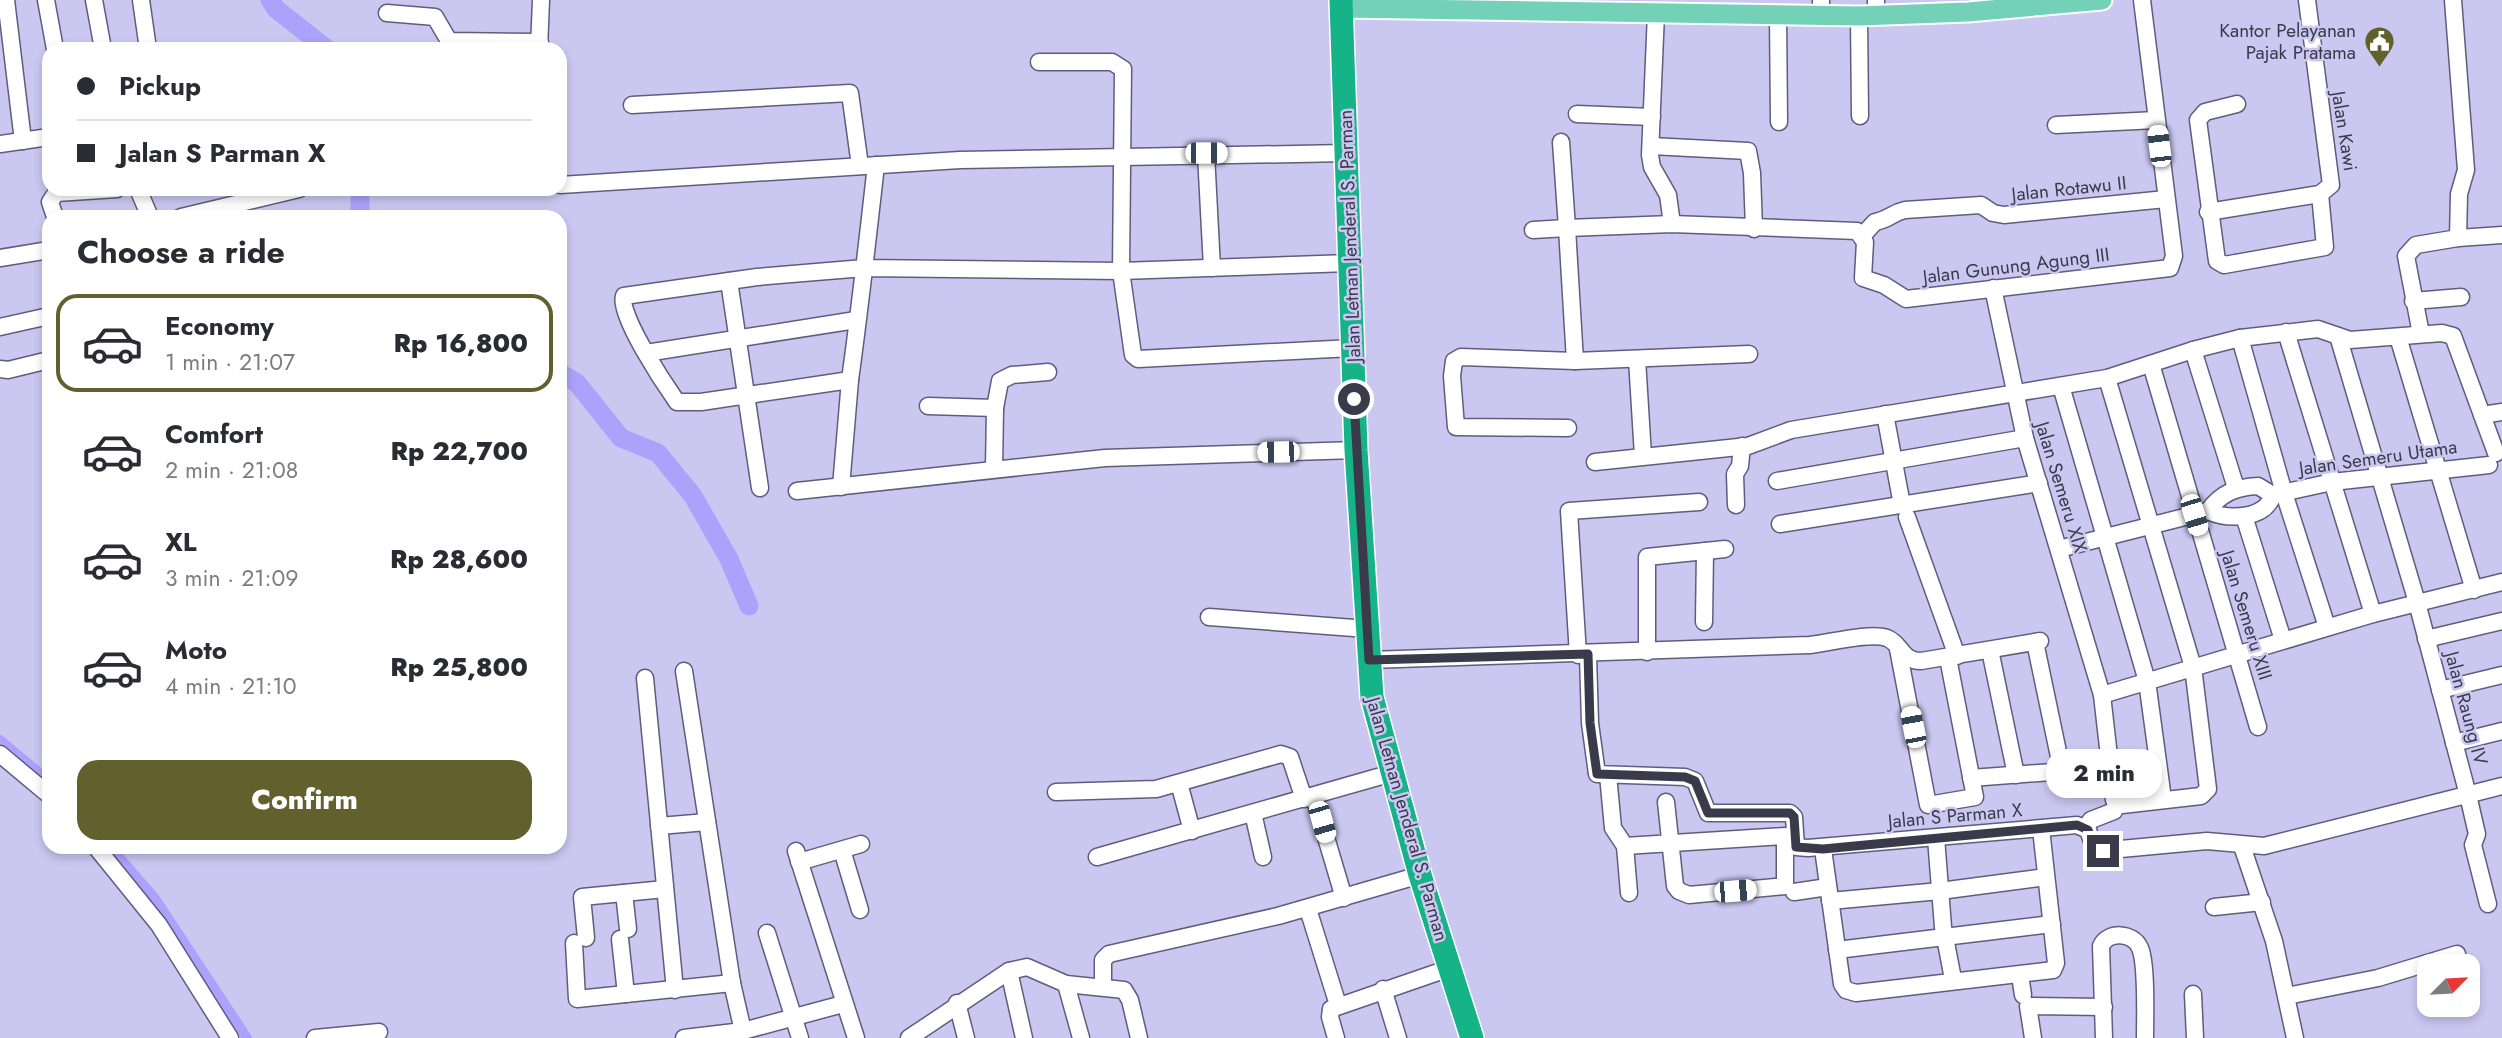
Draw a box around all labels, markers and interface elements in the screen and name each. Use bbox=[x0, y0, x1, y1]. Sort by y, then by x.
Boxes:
place label: Kantor Pelayanan Pajak Pratama bbox=[2219, 17, 2356, 66]
public building icon: Kantor Pelayanan Pajak Pratama bbox=[2362, 24, 2396, 68]
text: Pickup bbox=[119, 67, 201, 105]
street label: Jalan Kawi bbox=[2324, 86, 2364, 173]
street label: Jalan Letnan Jenderal S. Parman bbox=[1332, 109, 1368, 366]
car bbox=[2147, 124, 2172, 168]
text: Jalan S Parman X bbox=[119, 134, 325, 172]
car bbox=[1186, 143, 1228, 164]
street label: Jalan Rotawu II bbox=[2007, 169, 2128, 208]
text: Choose a ride bbox=[77, 229, 285, 275]
street label: Jalan Gunung Agung III bbox=[1918, 241, 2111, 291]
text: Economy bbox=[165, 307, 274, 345]
icon: car bbox=[81, 312, 144, 375]
text: Rp 16,800 bbox=[394, 324, 528, 362]
text: 1 min · 21:07 bbox=[165, 345, 295, 379]
route start bbox=[1338, 383, 1370, 415]
text: Comfort bbox=[165, 415, 263, 453]
street label: Jalan Semeru XIX bbox=[2028, 415, 2094, 556]
icon: car bbox=[81, 420, 144, 483]
text: Rp 22,700 bbox=[391, 432, 528, 470]
street label: Jalan Semeru Utama bbox=[2294, 433, 2459, 482]
car bbox=[1257, 441, 1300, 463]
text: 2 min · 21:08 bbox=[165, 453, 298, 487]
car bbox=[2178, 492, 2211, 538]
text: XL bbox=[165, 523, 197, 561]
icon: car bbox=[81, 528, 144, 591]
text: Rp 28,600 bbox=[390, 540, 528, 578]
street label: Jalan Semeru XIII bbox=[2213, 544, 2279, 683]
text: 3 min · 21:09 bbox=[165, 561, 299, 595]
text: Moto bbox=[165, 631, 227, 669]
icon: car bbox=[81, 636, 144, 699]
street label: Jalan Raung IV bbox=[2438, 646, 2495, 768]
text: Rp 25,800 bbox=[390, 648, 528, 686]
text: 4 min · 21:10 bbox=[165, 669, 297, 703]
street label: Jalan Letnan Jenderal S. Parman bbox=[1359, 691, 1455, 944]
car bbox=[1899, 704, 1928, 750]
callout: 2 min bbox=[2045, 750, 2161, 798]
text: 2 min bbox=[2073, 756, 2135, 790]
button: Confirm bbox=[77, 760, 532, 840]
street label: Jalan S Parman X bbox=[1884, 796, 2024, 835]
car bbox=[1307, 799, 1338, 845]
route end bbox=[2087, 835, 2119, 867]
car bbox=[1714, 879, 1757, 903]
north arrow bbox=[2417, 954, 2480, 1017]
map controls bbox=[2417, 954, 2480, 1017]

